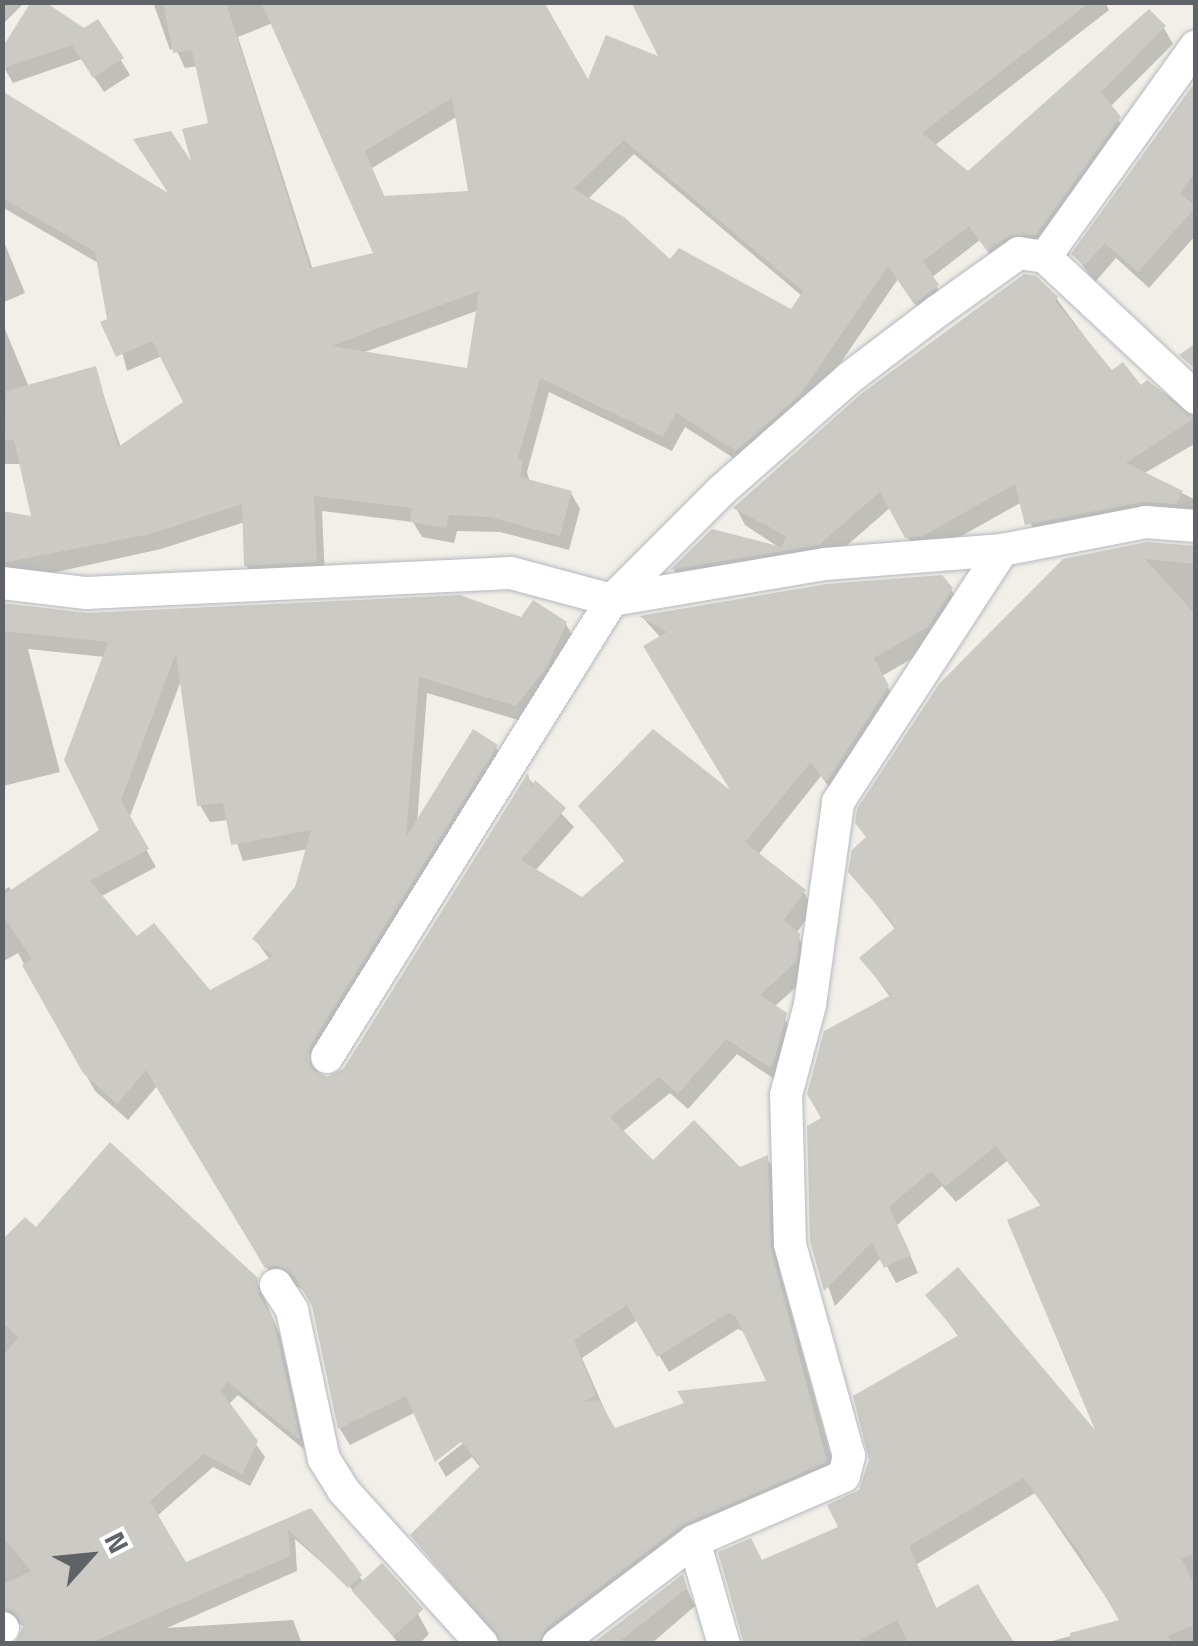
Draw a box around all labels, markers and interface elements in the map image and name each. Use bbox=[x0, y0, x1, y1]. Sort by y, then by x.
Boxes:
north arrow bbox=[40, 1506, 140, 1606]
text: N bbox=[94, 1524, 141, 1561]

